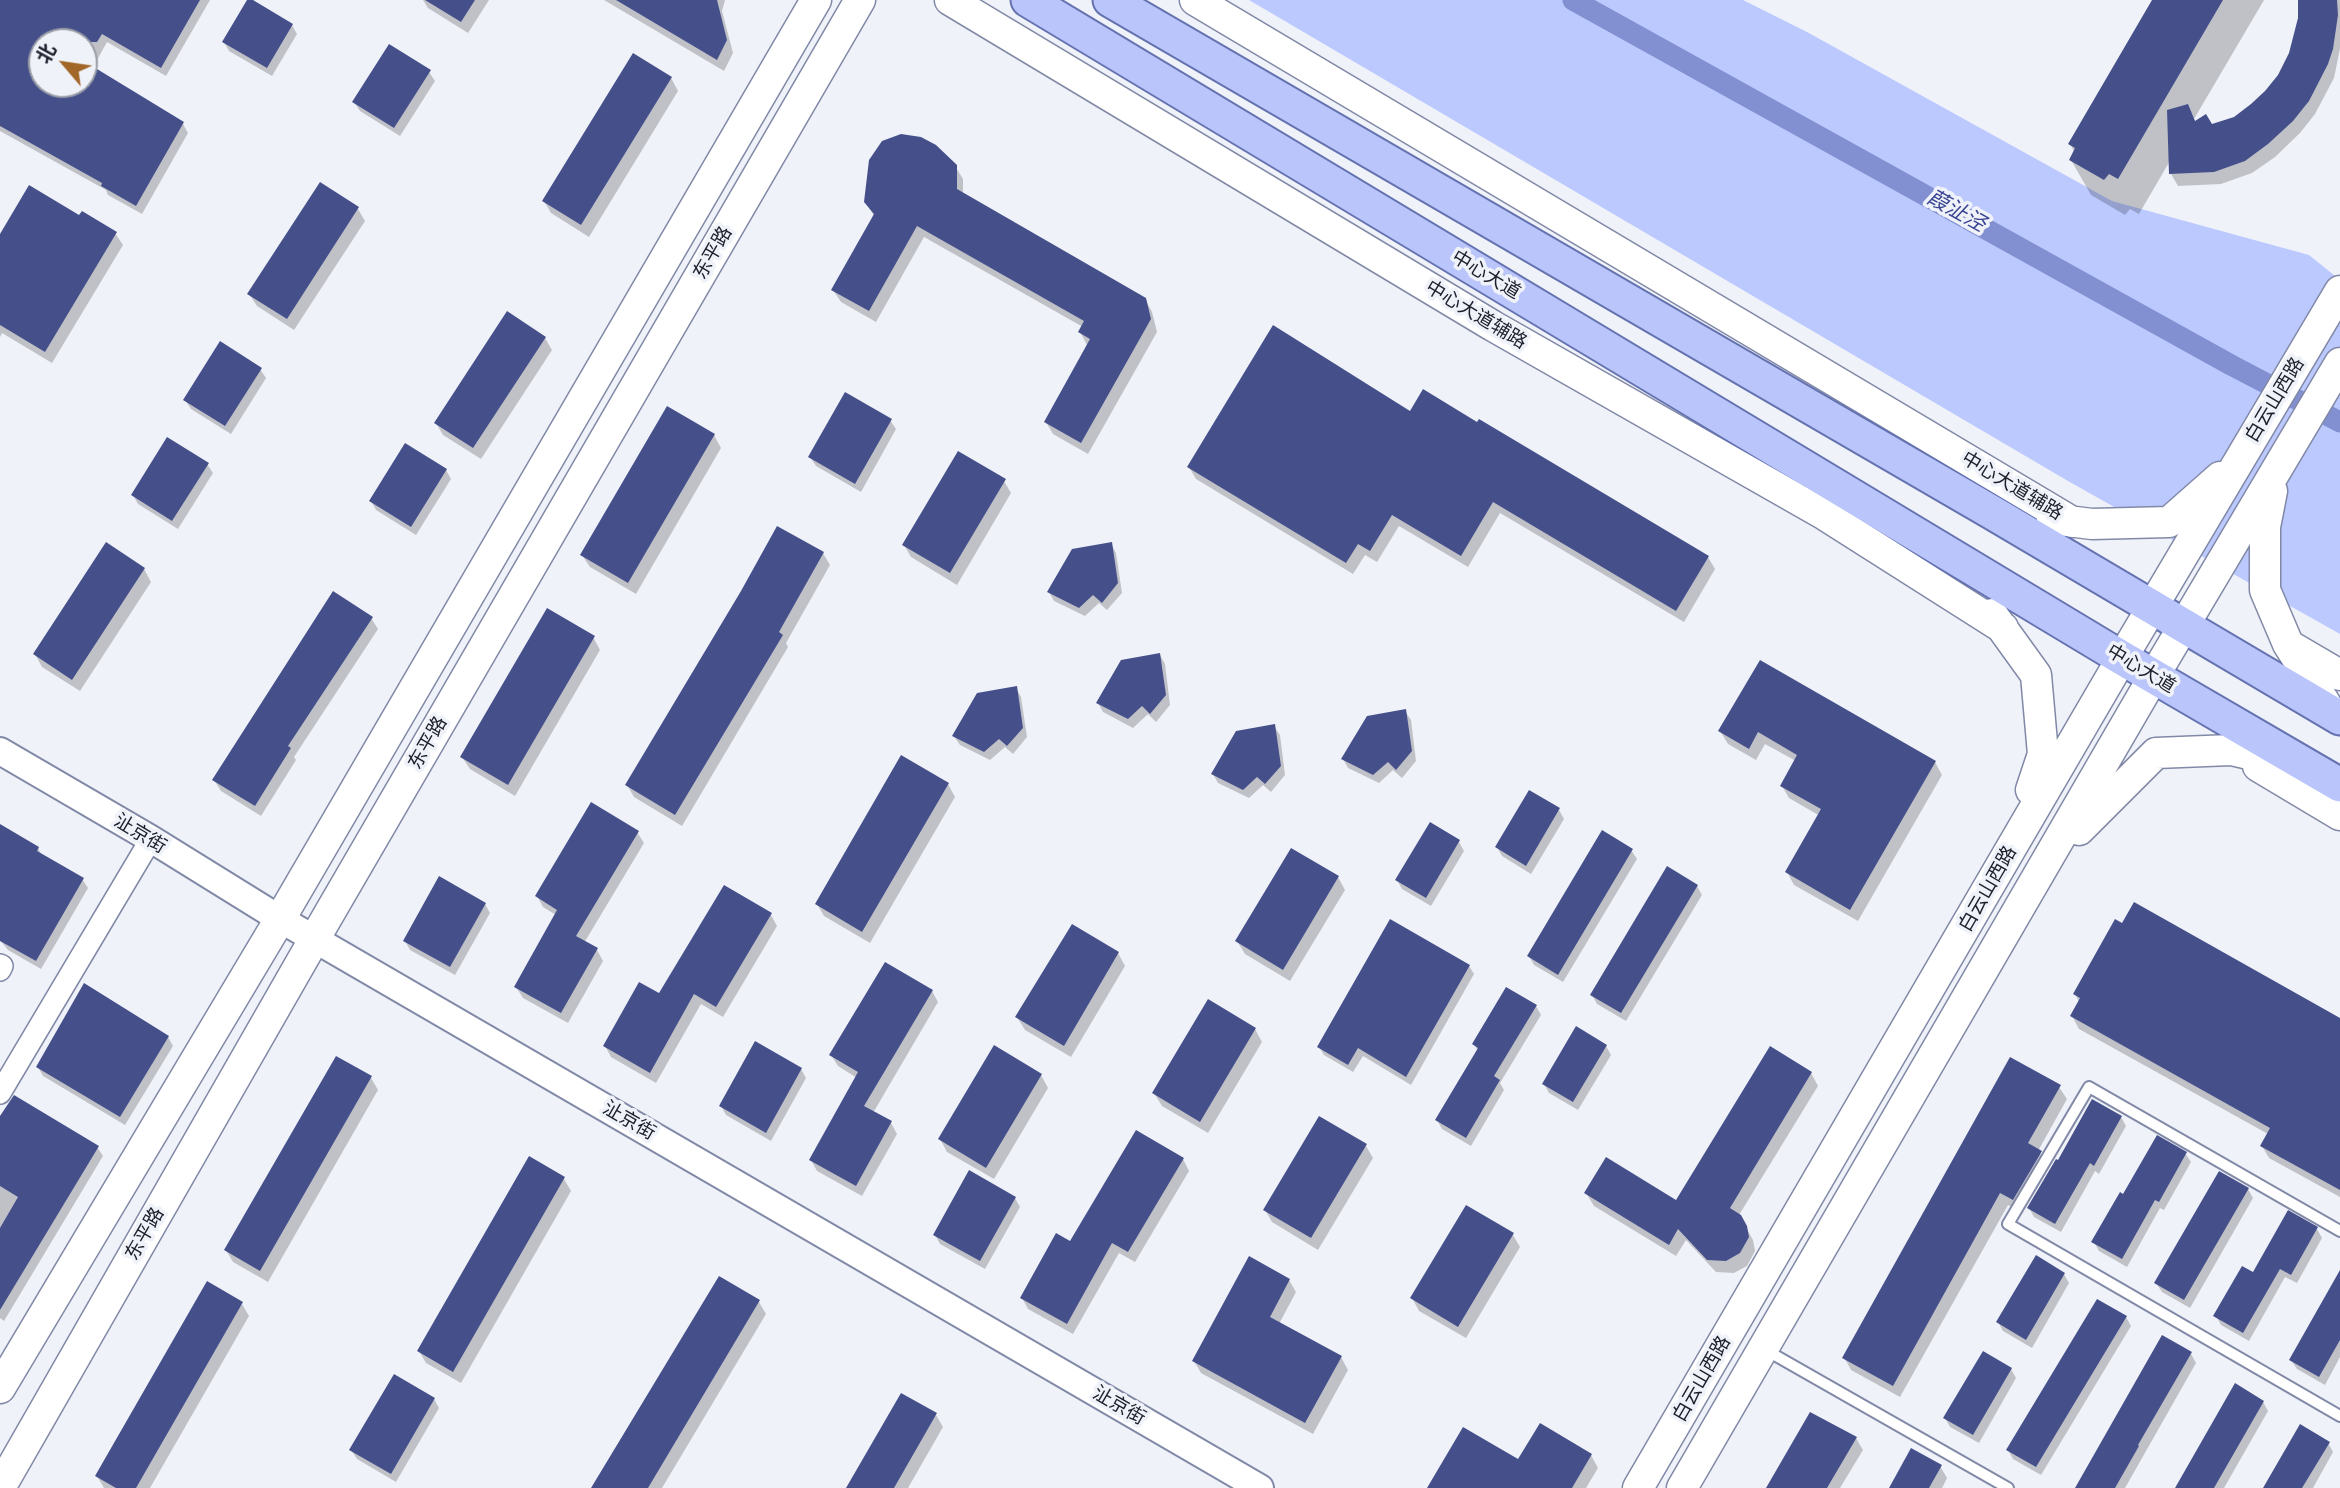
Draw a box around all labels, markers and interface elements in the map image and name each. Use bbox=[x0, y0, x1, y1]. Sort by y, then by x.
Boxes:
north arrow bbox=[28, 28, 98, 98]
text: 北 bbox=[31, 40, 61, 67]
water label: 葭沚泾 bbox=[1922, 185, 1990, 237]
street label: 东平路 bbox=[689, 223, 737, 283]
street label: 中心大道 bbox=[1448, 246, 1524, 304]
street label: 中心大道辅路 bbox=[1421, 276, 1531, 354]
street label: 白云山西路 bbox=[2241, 353, 2309, 447]
street label: 中心大道辅路 bbox=[1957, 447, 2067, 525]
street label: 中心大道 bbox=[2103, 640, 2179, 698]
street label: 东平路 bbox=[404, 713, 452, 773]
street label: 沚京街 bbox=[110, 810, 170, 858]
street label: 白云山西路 bbox=[1954, 842, 2022, 936]
street label: 沚京街 bbox=[599, 1097, 659, 1145]
street label: 东平路 bbox=[121, 1204, 169, 1264]
street label: 白云山西路 bbox=[1668, 1332, 1736, 1426]
street label: 沚京街 bbox=[1089, 1382, 1149, 1430]

